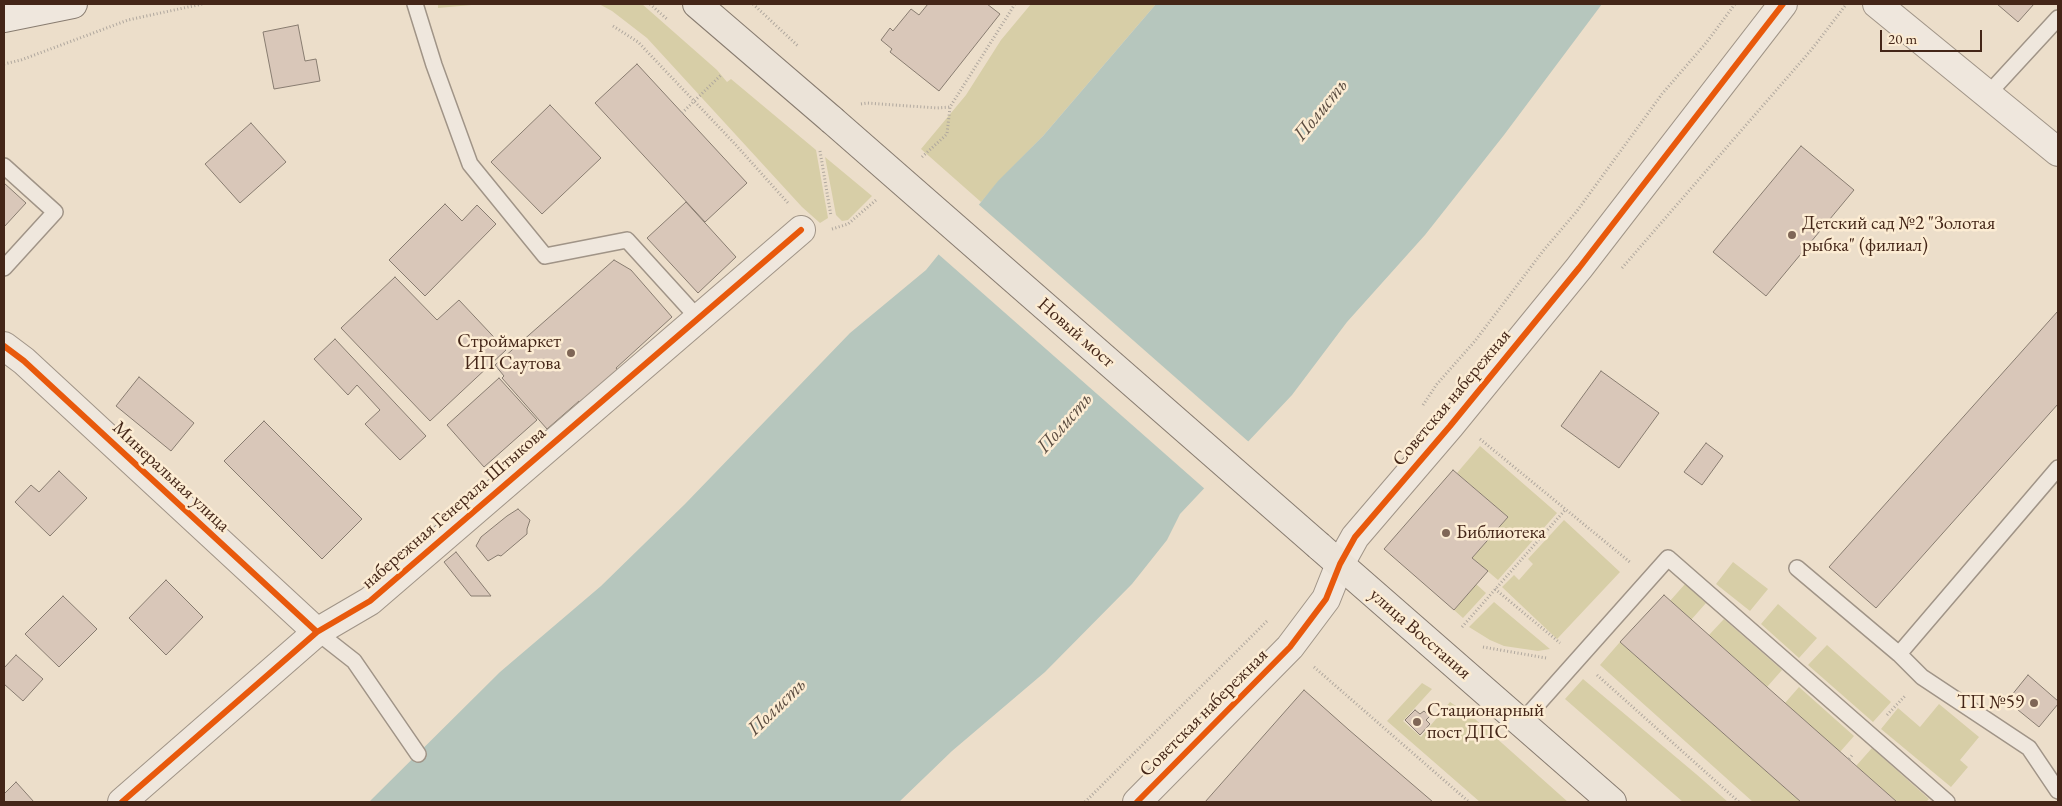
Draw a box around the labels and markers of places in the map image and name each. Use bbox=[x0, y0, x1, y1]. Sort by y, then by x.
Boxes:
place label: Детский сад №2 "Золотая рыбка" (филиал) bbox=[1802, 213, 1995, 257]
marker: Детский сад №2 "Золотая рыбка" (филиал) bbox=[1786, 229, 1798, 241]
place label: Строймаркет ИП Саутова bbox=[457, 331, 561, 375]
marker: Строймаркет ИП Саутова bbox=[565, 347, 577, 359]
place label: Библиотека bbox=[1456, 522, 1546, 544]
marker: Библиотека bbox=[1440, 527, 1452, 539]
place label: ТП №59 bbox=[1957, 692, 2024, 714]
marker: ТП №59 bbox=[2028, 697, 2040, 709]
place label: Стационарный пост ДПС bbox=[1427, 700, 1544, 744]
marker: Стационарный пост ДПС bbox=[1411, 716, 1423, 728]

